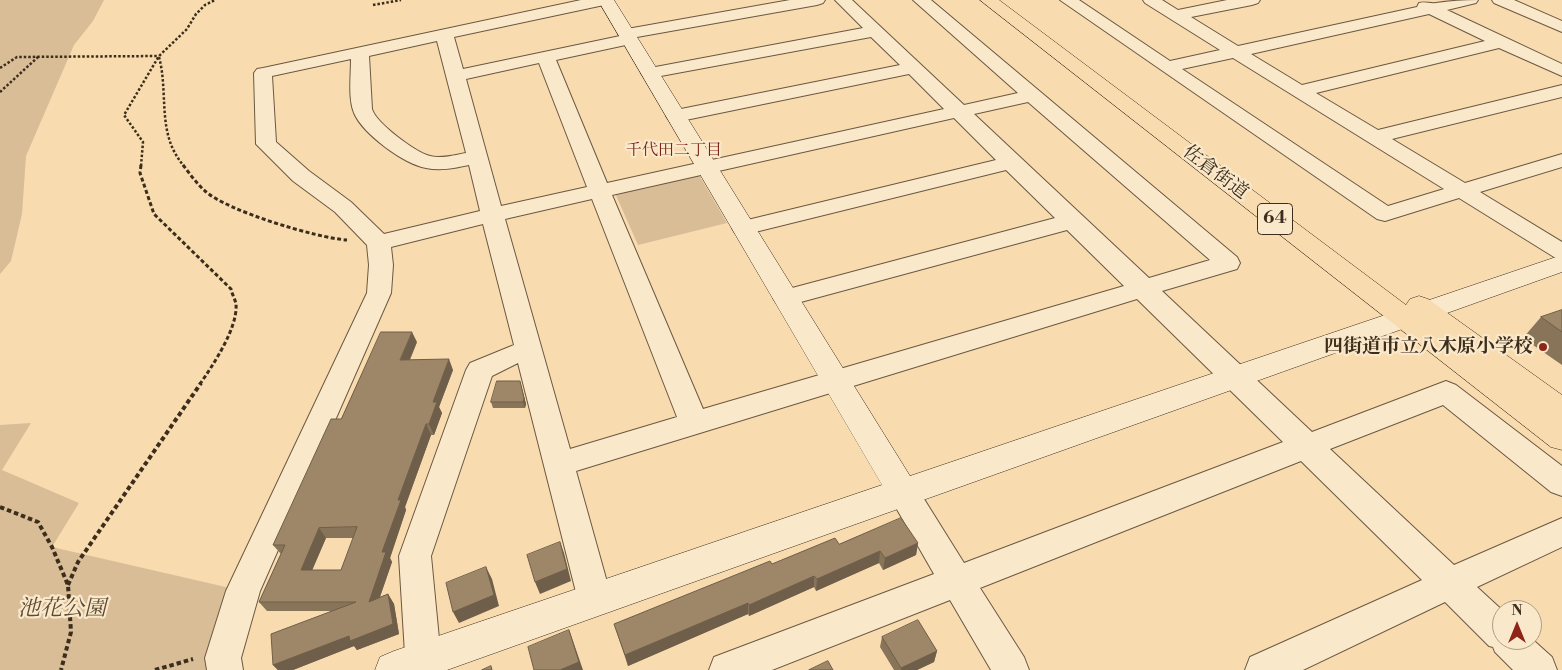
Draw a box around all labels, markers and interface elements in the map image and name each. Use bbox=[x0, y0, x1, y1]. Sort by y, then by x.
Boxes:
district label: 千代田二丁目 bbox=[626, 141, 722, 161]
street label: 佐倉街道 bbox=[1178, 141, 1252, 205]
road number: 64 bbox=[1258, 203, 1292, 234]
place label: 四街道市立八木原小学校 bbox=[1324, 336, 1533, 358]
marker: 四街道市立八木原小学校 bbox=[1537, 341, 1549, 353]
park label: 池花公園 bbox=[18, 597, 106, 623]
north arrow bbox=[1492, 600, 1542, 650]
text: N bbox=[1511, 602, 1523, 620]

